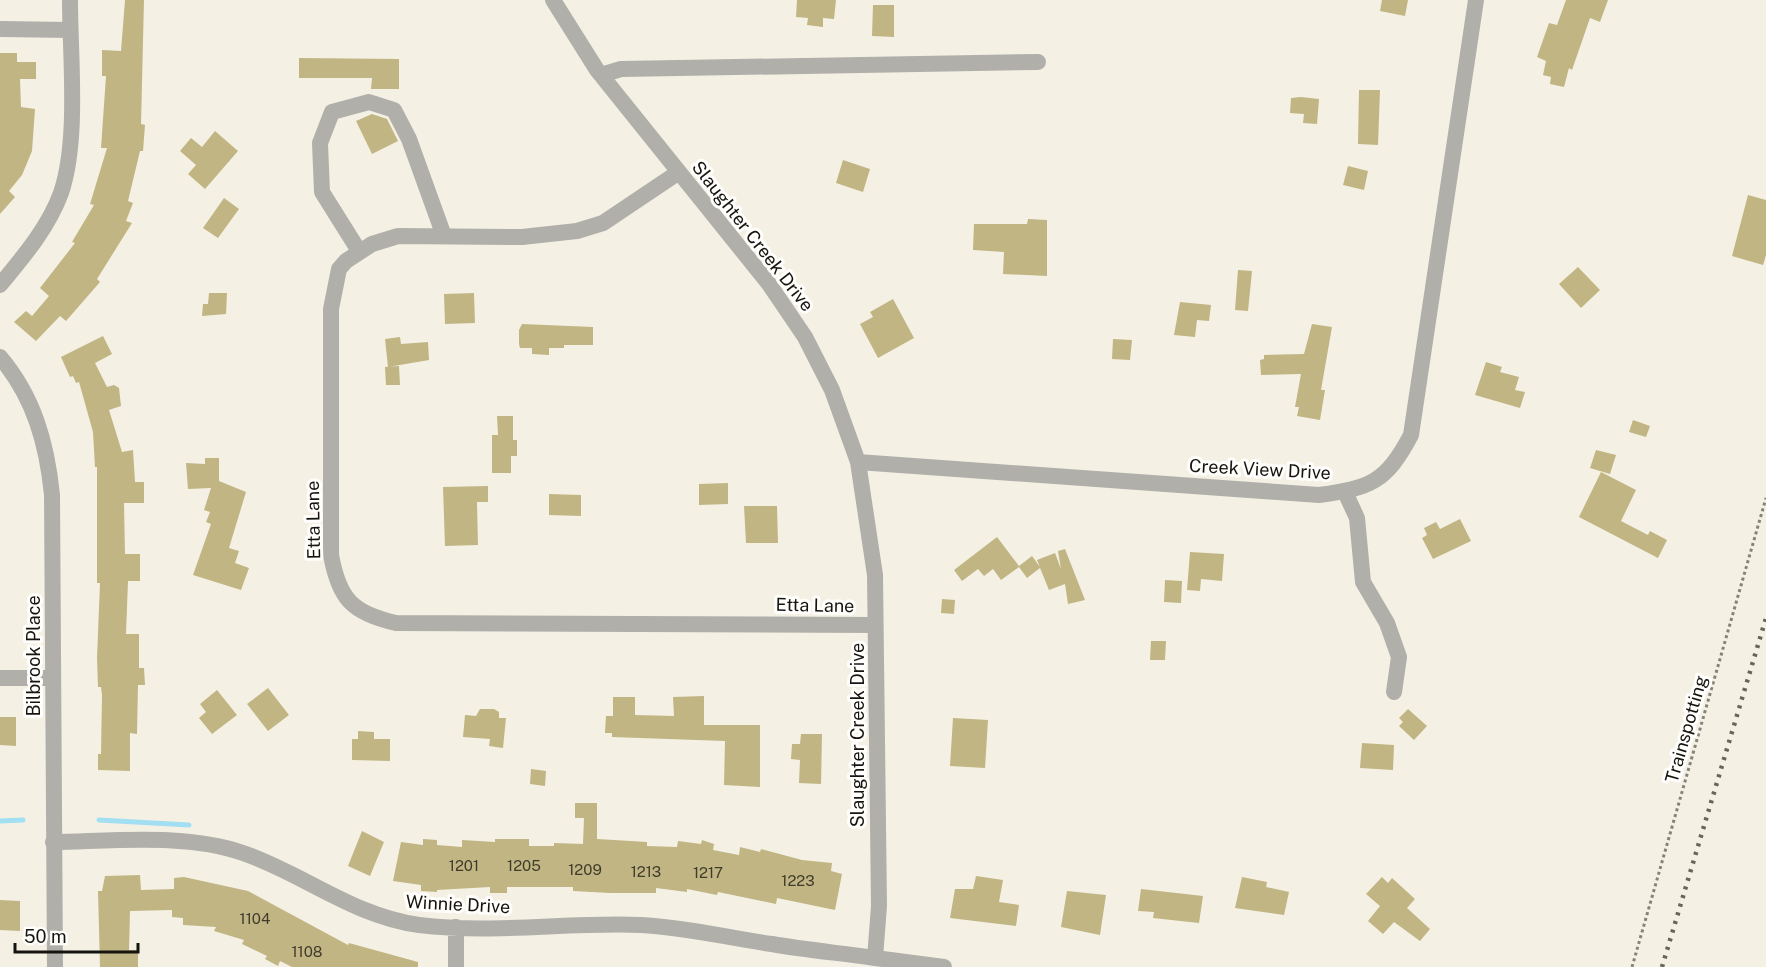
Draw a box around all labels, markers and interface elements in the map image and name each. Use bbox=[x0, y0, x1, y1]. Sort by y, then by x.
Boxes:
street label: Slaughter Creek Drive bbox=[688, 157, 818, 315]
street label: Creek View Drive bbox=[1189, 455, 1331, 483]
street label: Etta Lane bbox=[302, 480, 324, 560]
street label: Etta Lane bbox=[775, 594, 855, 616]
street label: Bilbrook Place bbox=[23, 595, 44, 717]
street label: Slaughter Creek Drive bbox=[847, 643, 868, 827]
street label: Trainspotting bbox=[1661, 673, 1711, 785]
house number: 1201 bbox=[449, 857, 479, 874]
house number: 1205 bbox=[507, 857, 541, 874]
house number: 1209 bbox=[568, 861, 602, 878]
house number: 1213 bbox=[631, 863, 661, 880]
house number: 1217 bbox=[693, 864, 723, 881]
house number: 1223 bbox=[781, 872, 815, 889]
street label: Winnie Drive bbox=[405, 891, 511, 917]
house number: 1104 bbox=[240, 910, 270, 927]
scale bar bbox=[15, 916, 138, 954]
text: 50 m bbox=[24, 926, 67, 947]
house number: 1108 bbox=[291, 943, 323, 960]

